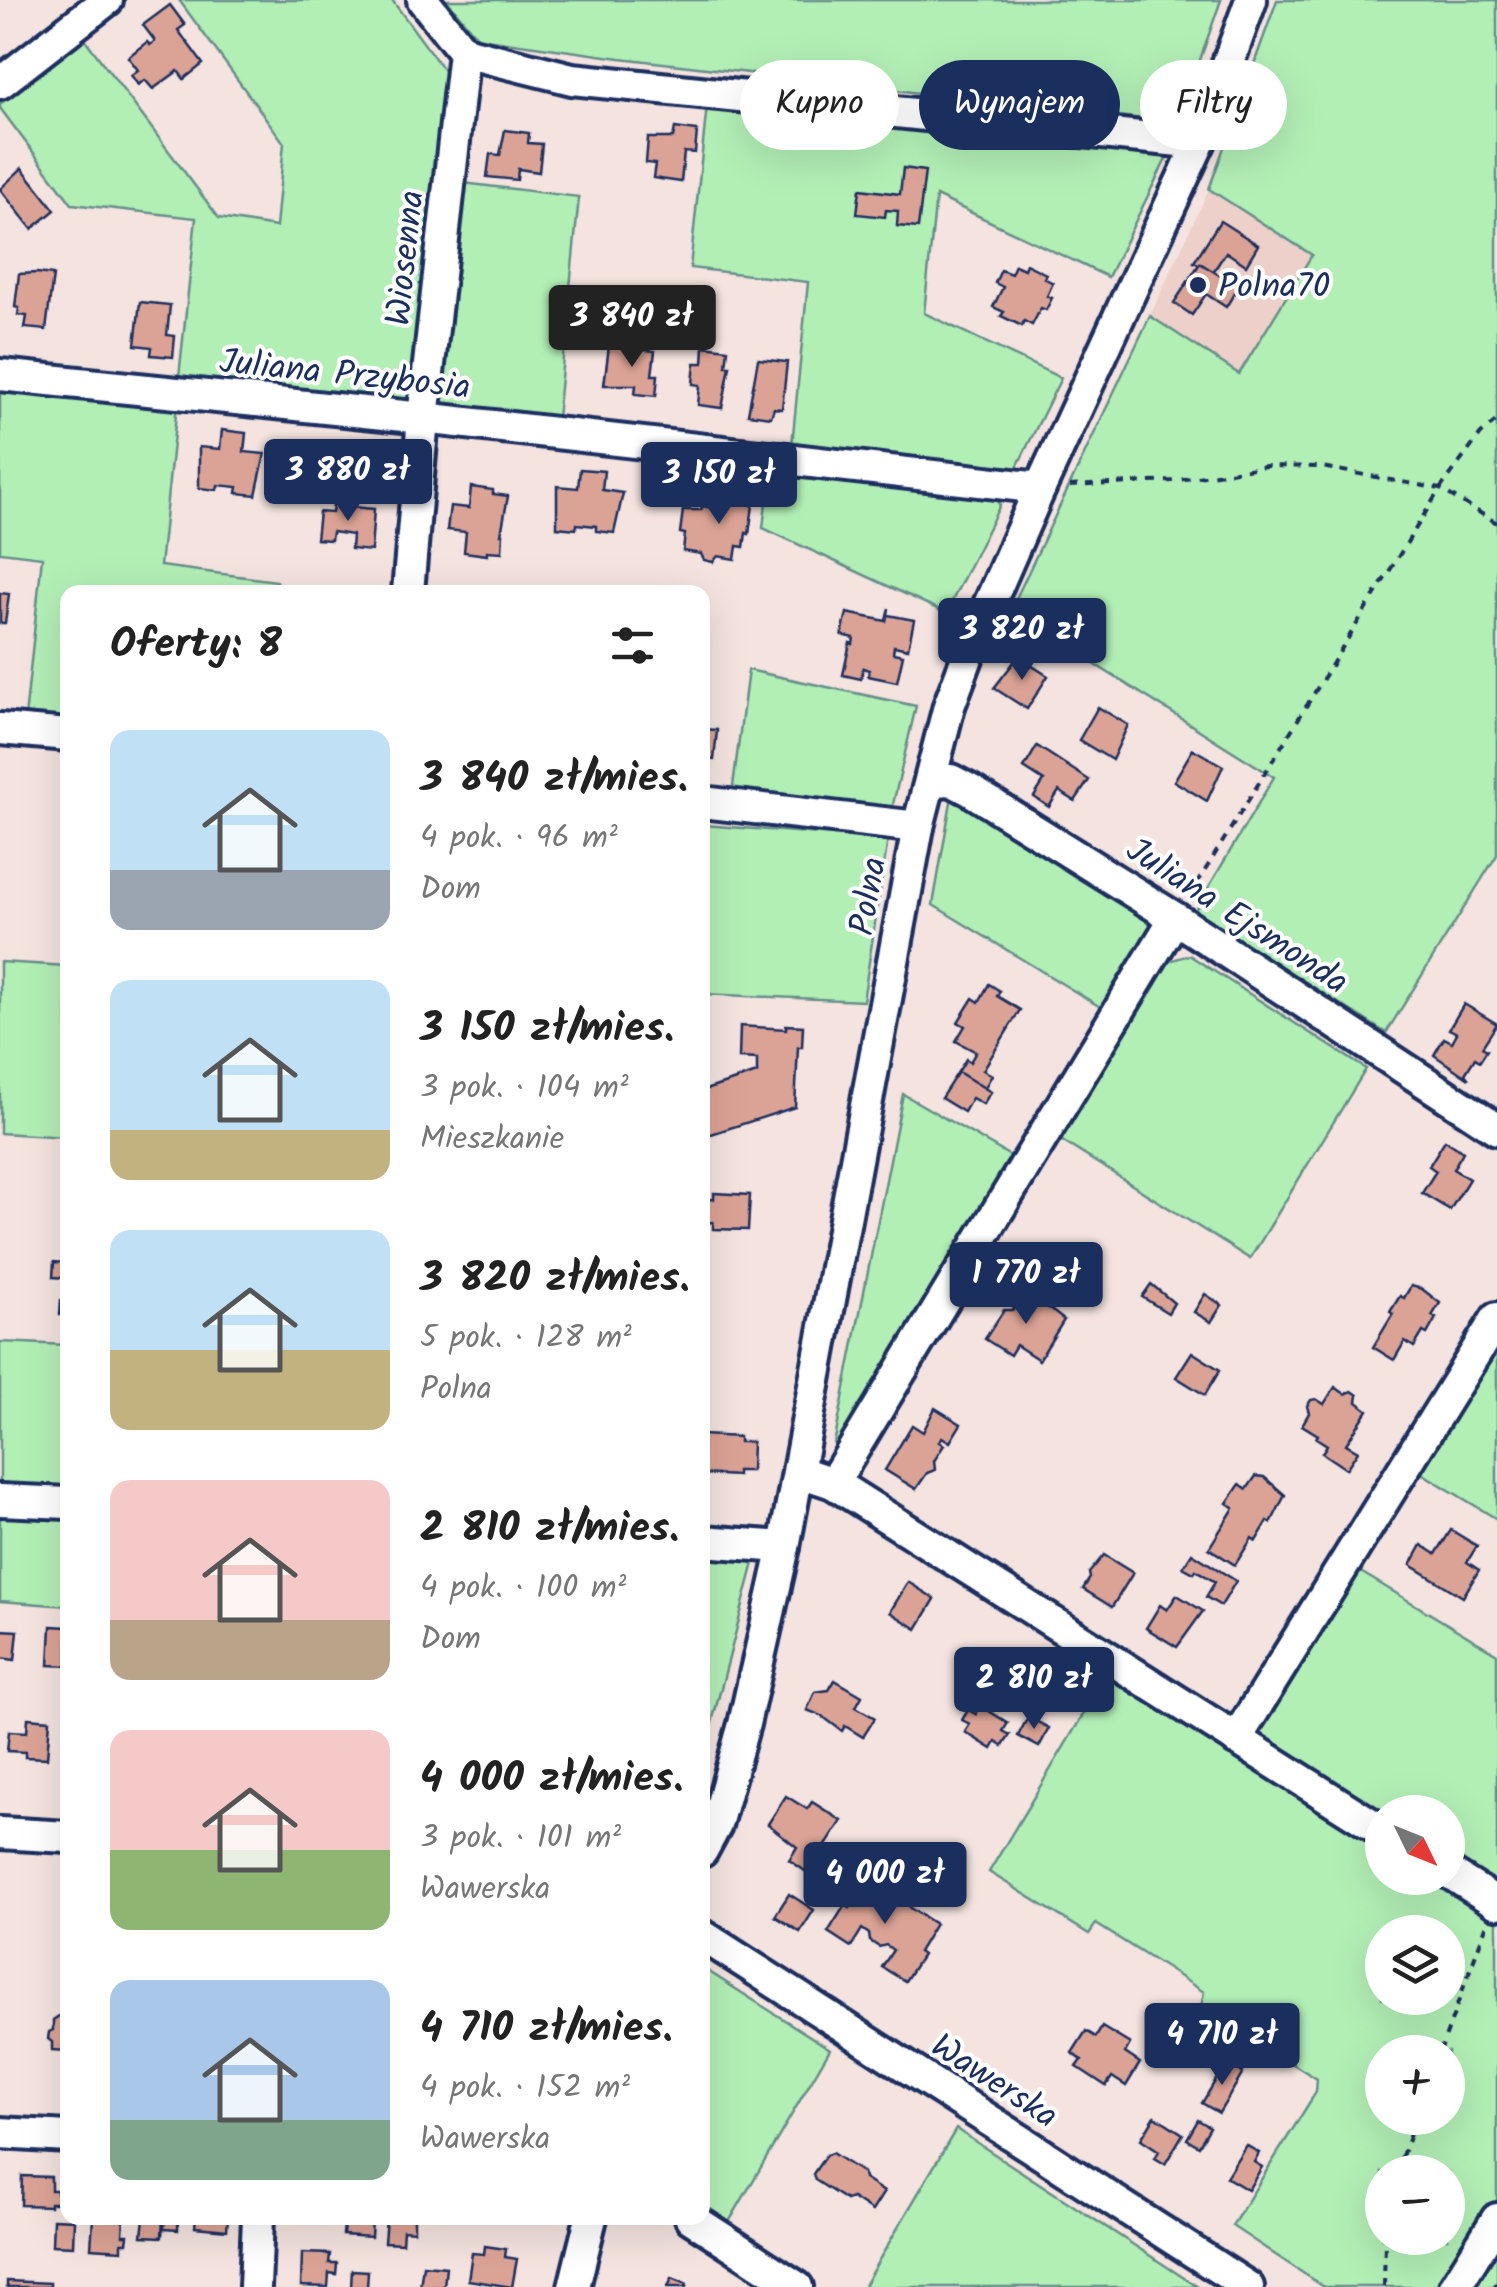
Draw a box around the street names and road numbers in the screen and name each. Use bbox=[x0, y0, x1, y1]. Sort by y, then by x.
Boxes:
street label: Wiosenna bbox=[372, 188, 442, 329]
street label: Juliana Przybosia bbox=[216, 335, 473, 417]
street label: Juliana Ejsmonda bbox=[1114, 824, 1359, 1011]
street label: Polna bbox=[836, 853, 904, 940]
street label: Wawerska bbox=[918, 2020, 1068, 2145]

